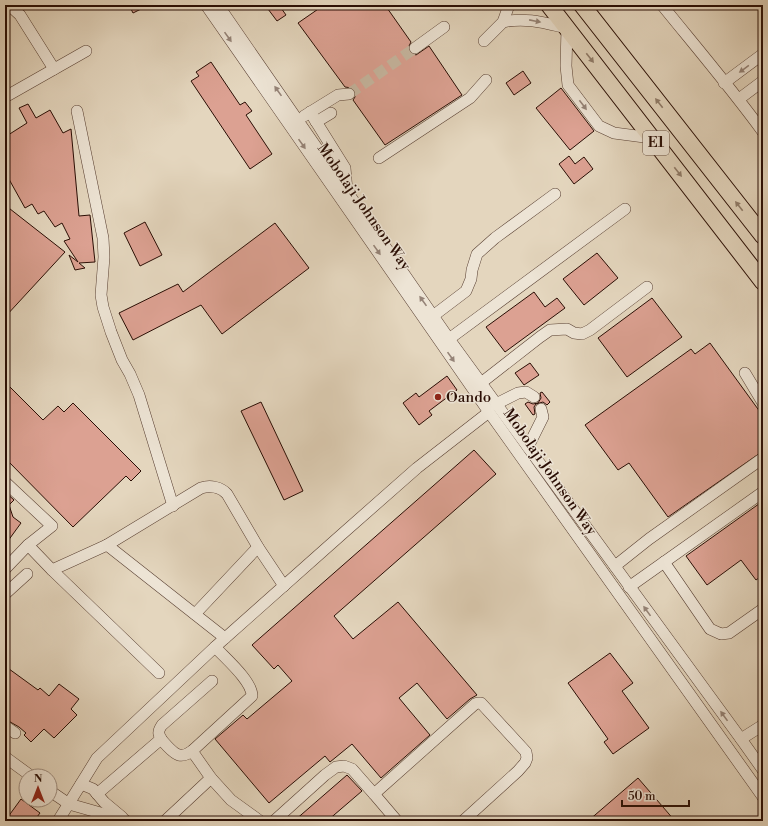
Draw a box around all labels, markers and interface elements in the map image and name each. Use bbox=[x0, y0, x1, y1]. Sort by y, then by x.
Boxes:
one-way arrow bbox=[529, 19, 541, 25]
one-way arrow bbox=[224, 32, 232, 42]
one-way arrow bbox=[586, 52, 594, 63]
one-way arrow bbox=[738, 64, 749, 73]
one-way arrow bbox=[274, 86, 282, 96]
one-way arrow bbox=[655, 98, 663, 109]
one-way arrow bbox=[578, 99, 587, 110]
road number: E1 bbox=[643, 131, 669, 155]
one-way arrow bbox=[298, 138, 306, 149]
street label: Mobolaji Johnson Way bbox=[313, 140, 415, 275]
one-way arrow bbox=[674, 166, 682, 177]
one-way arrow bbox=[735, 200, 743, 211]
one-way arrow bbox=[373, 245, 381, 256]
one-way arrow bbox=[419, 296, 427, 307]
one-way arrow bbox=[447, 352, 455, 362]
place label: Oando bbox=[446, 388, 491, 407]
marker: Oando bbox=[433, 392, 443, 402]
street label: Mobolaji Johnson Way bbox=[499, 405, 601, 540]
one-way arrow bbox=[643, 606, 651, 616]
one-way arrow bbox=[720, 710, 728, 721]
north arrow bbox=[18, 768, 58, 808]
text: N bbox=[34, 772, 43, 786]
scale bar bbox=[622, 782, 689, 808]
text: 50 m bbox=[628, 789, 656, 804]

